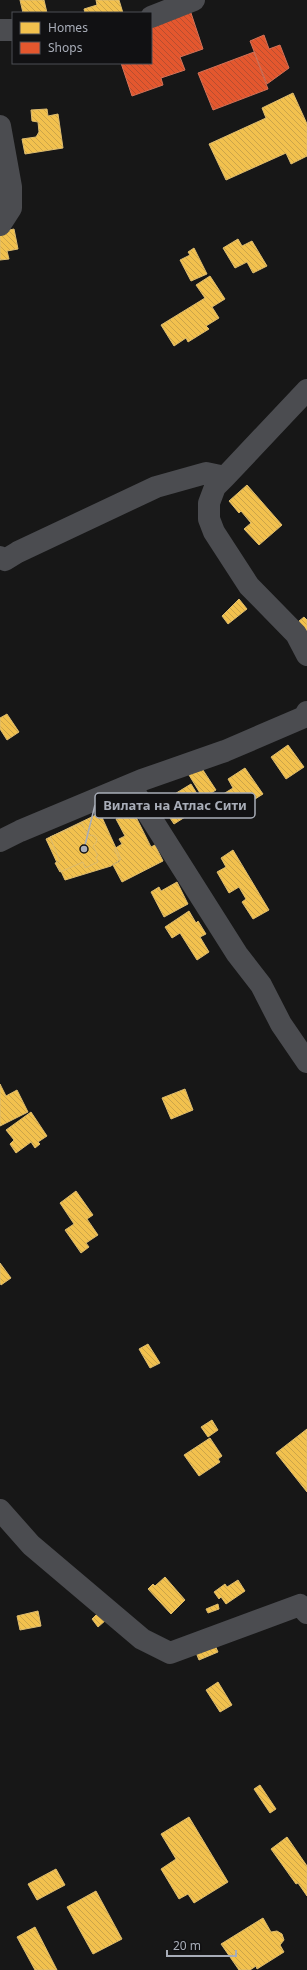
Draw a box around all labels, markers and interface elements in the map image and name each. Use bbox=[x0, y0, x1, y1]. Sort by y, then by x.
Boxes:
legend bbox=[12, 12, 152, 64]
text: Homes bbox=[48, 19, 88, 36]
text: Shops bbox=[48, 39, 83, 56]
callout: Вилата на Атлас Сити bbox=[95, 793, 255, 818]
text: Вилата на Атлас Сити bbox=[103, 796, 247, 814]
scale bar bbox=[167, 1932, 236, 1958]
text: 20 m bbox=[173, 1937, 201, 1954]

